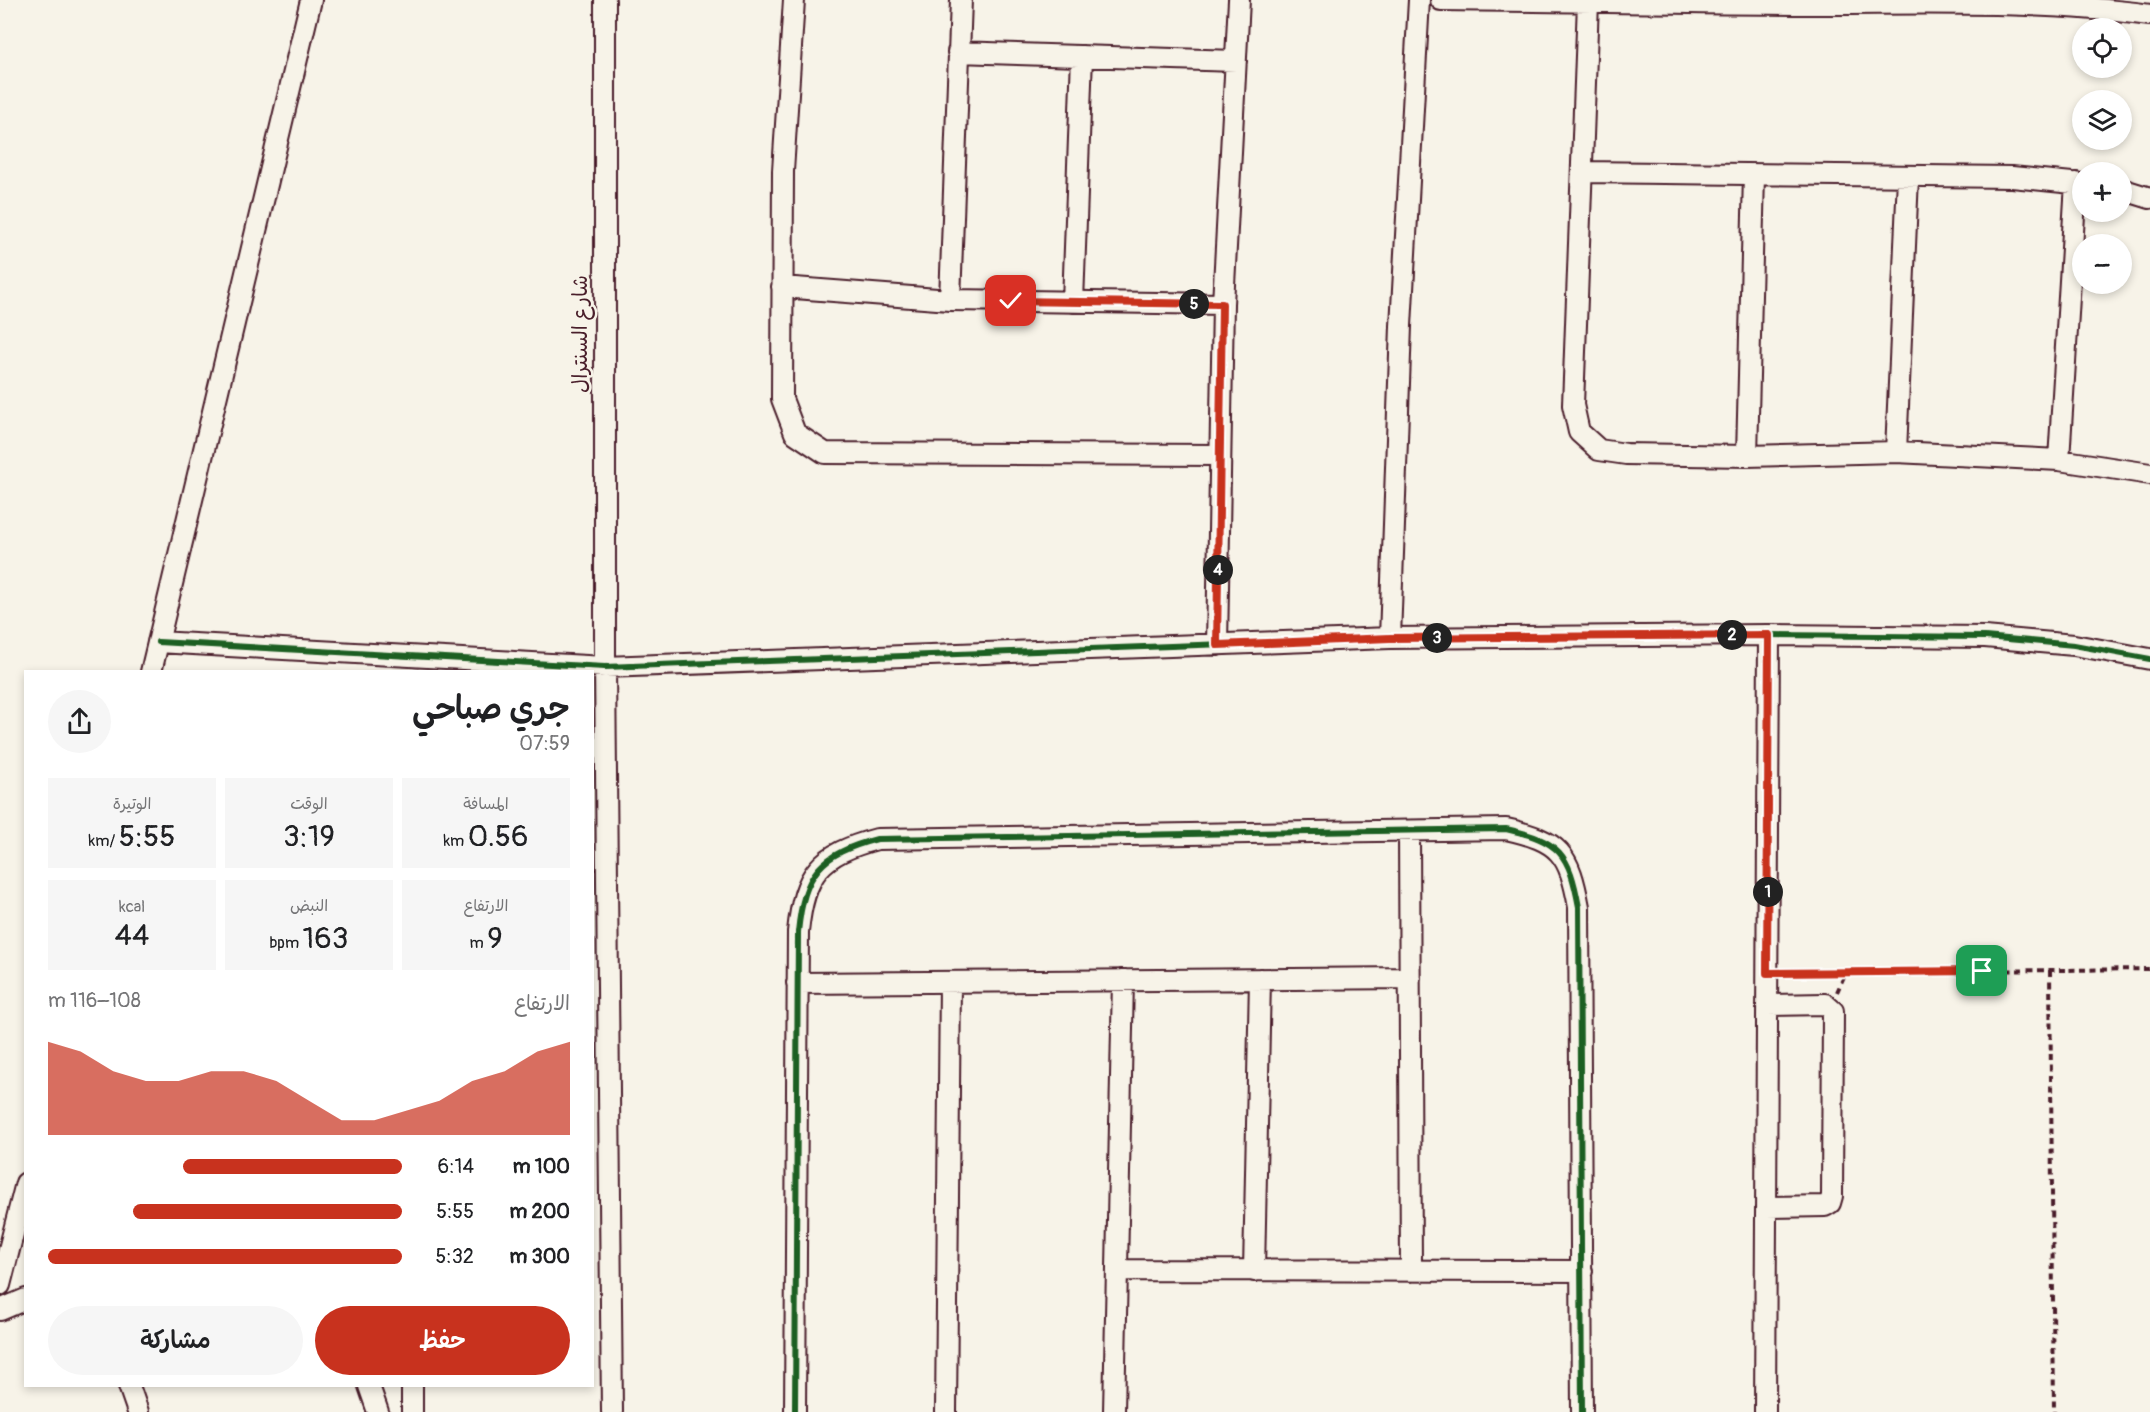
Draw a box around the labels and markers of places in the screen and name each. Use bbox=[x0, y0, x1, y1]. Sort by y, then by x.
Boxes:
pin bbox=[985, 275, 1036, 326]
pin: 5 bbox=[1179, 289, 1209, 319]
pin: 4 bbox=[1203, 555, 1233, 585]
pin: 2 bbox=[1717, 620, 1747, 650]
pin: 3 bbox=[1422, 623, 1452, 653]
pin: 1 bbox=[1753, 877, 1783, 907]
pin bbox=[1956, 945, 2007, 996]

